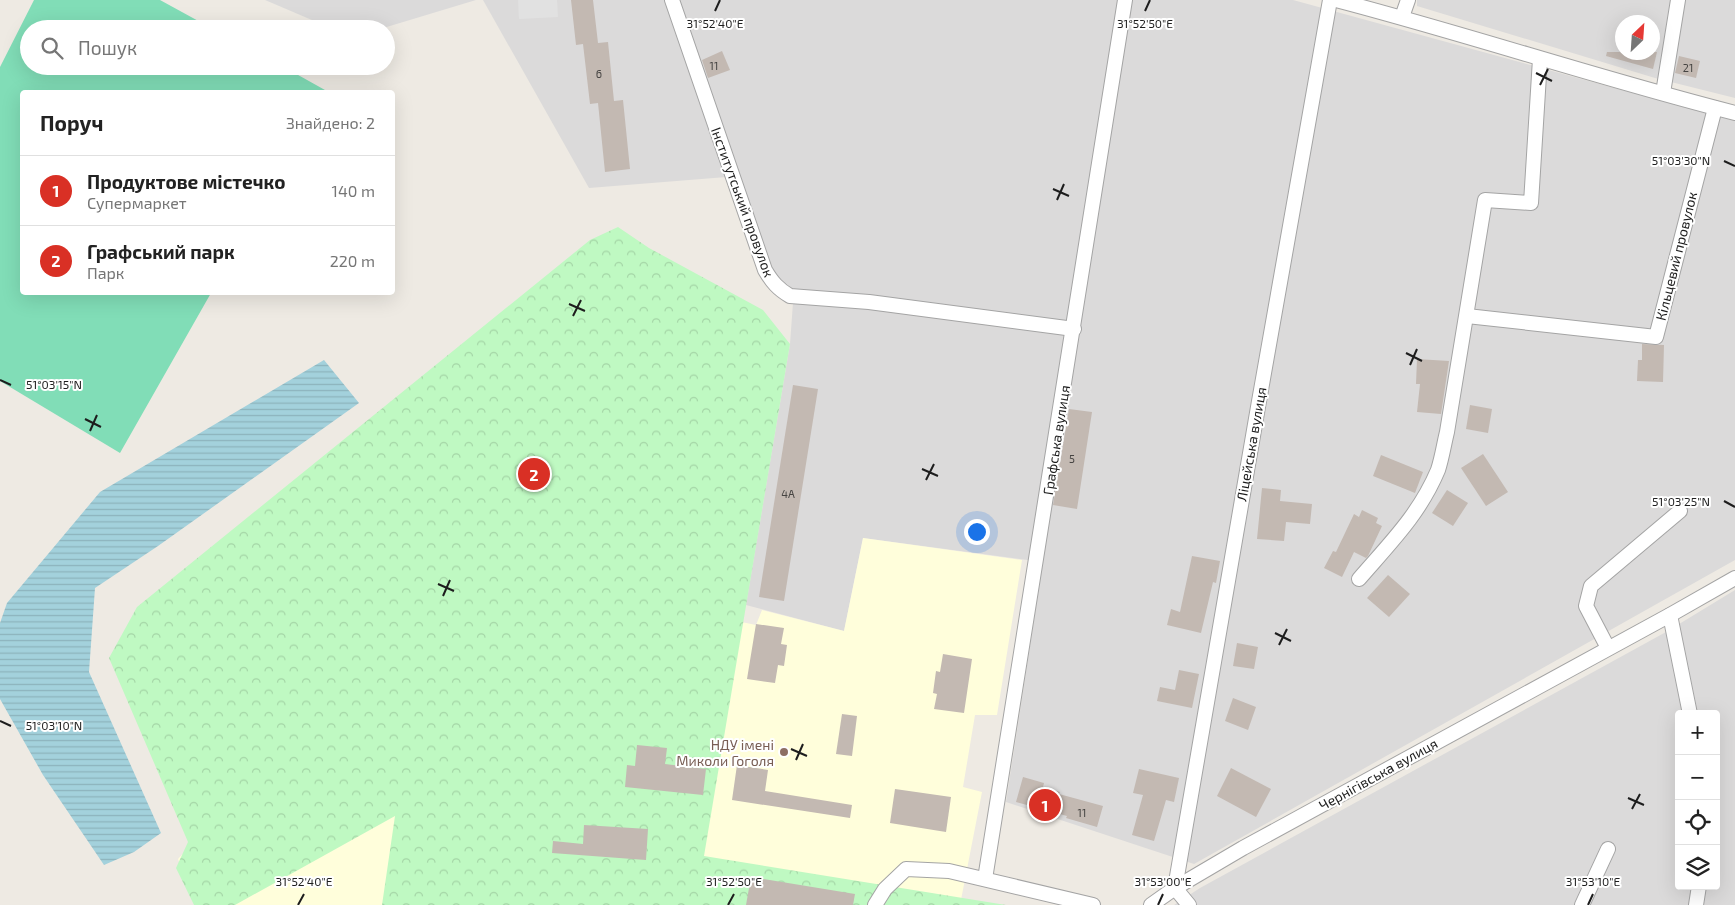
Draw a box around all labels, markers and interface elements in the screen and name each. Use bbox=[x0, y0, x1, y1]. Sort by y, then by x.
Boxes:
north arrow bbox=[1615, 15, 1660, 60]
text: 31°52'40"E bbox=[687, 16, 744, 30]
text: 31°52'50"E bbox=[1117, 16, 1173, 30]
search box bbox=[20, 20, 395, 75]
icon: search bbox=[38, 34, 66, 62]
text: Пошук bbox=[78, 36, 137, 59]
house number: 11 bbox=[710, 59, 718, 72]
house number: 21 bbox=[1683, 61, 1693, 74]
house number: 6 bbox=[596, 67, 602, 80]
text: Поруч bbox=[40, 110, 103, 135]
text: Знайдено: 2 bbox=[286, 113, 375, 132]
street label: Інститутський провулок bbox=[708, 125, 778, 280]
text: 51°03'30"N bbox=[1652, 153, 1710, 167]
text: Продуктове містечко bbox=[87, 170, 285, 193]
text: 1 bbox=[53, 181, 59, 200]
text: 140 m bbox=[332, 181, 375, 200]
street label: Кільцевий провулок bbox=[1652, 189, 1700, 322]
text: Супермаркет bbox=[87, 193, 186, 212]
text: Графський парк bbox=[87, 240, 235, 263]
text: 2 bbox=[51, 251, 61, 270]
text: 220 m bbox=[330, 251, 375, 270]
text: Парк bbox=[87, 263, 124, 282]
text: 51°03'15"N bbox=[26, 377, 82, 391]
street label: Графська вулиця bbox=[1039, 384, 1073, 496]
street label: Ліцейська вулиця bbox=[1233, 386, 1269, 502]
house number: 5 bbox=[1069, 452, 1075, 465]
pin: 2 bbox=[518, 455, 550, 493]
house number: 4А bbox=[781, 487, 795, 500]
text: 51°03'25"N bbox=[1652, 494, 1710, 508]
your location bbox=[964, 519, 990, 545]
map controls bbox=[1675, 710, 1720, 890]
button: + bbox=[1675, 710, 1720, 755]
text: 51°03'10"N bbox=[26, 718, 82, 732]
street label: Чернігівська вулиця bbox=[1316, 734, 1440, 814]
place label: НДУ імені Миколи Гоголя bbox=[676, 736, 774, 769]
marker: НДУ імені Миколи Гоголя bbox=[778, 746, 790, 758]
button: − bbox=[1675, 755, 1720, 800]
pin: 1 bbox=[1029, 786, 1061, 824]
button: locate bbox=[1675, 800, 1720, 845]
house number: 11 bbox=[1078, 806, 1086, 819]
button: layers bbox=[1675, 845, 1720, 890]
text: 31°52'40"E bbox=[276, 874, 333, 888]
text: 31°52'50"E bbox=[706, 874, 762, 888]
text: 31°53'00"E bbox=[1135, 874, 1192, 888]
text: 31°53'10"E bbox=[1566, 874, 1620, 888]

